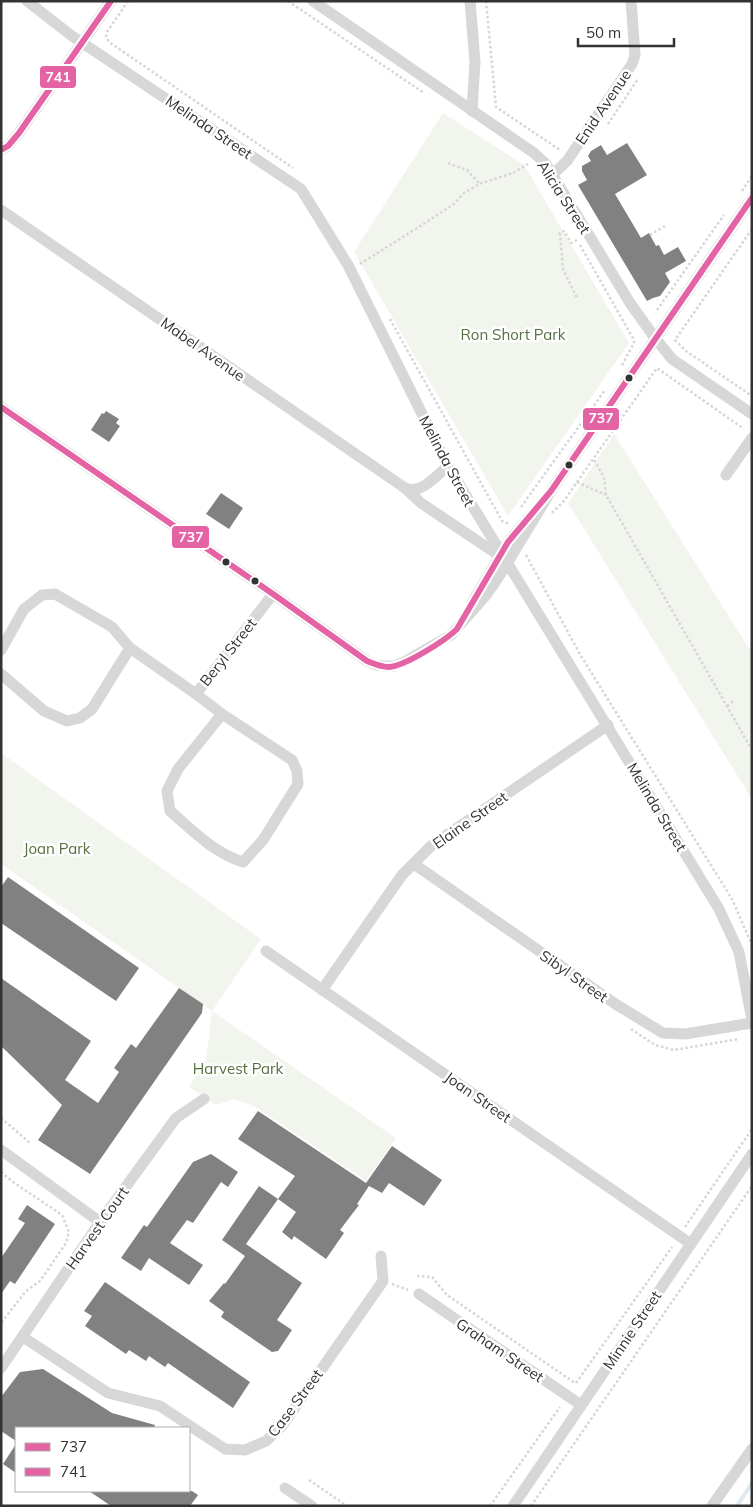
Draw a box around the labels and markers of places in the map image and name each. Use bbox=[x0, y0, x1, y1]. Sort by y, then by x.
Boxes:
unlabelled marker bbox=[624, 373, 634, 383]
unlabelled marker bbox=[564, 460, 574, 470]
unlabelled marker bbox=[221, 557, 231, 567]
unlabelled marker bbox=[250, 576, 260, 586]

